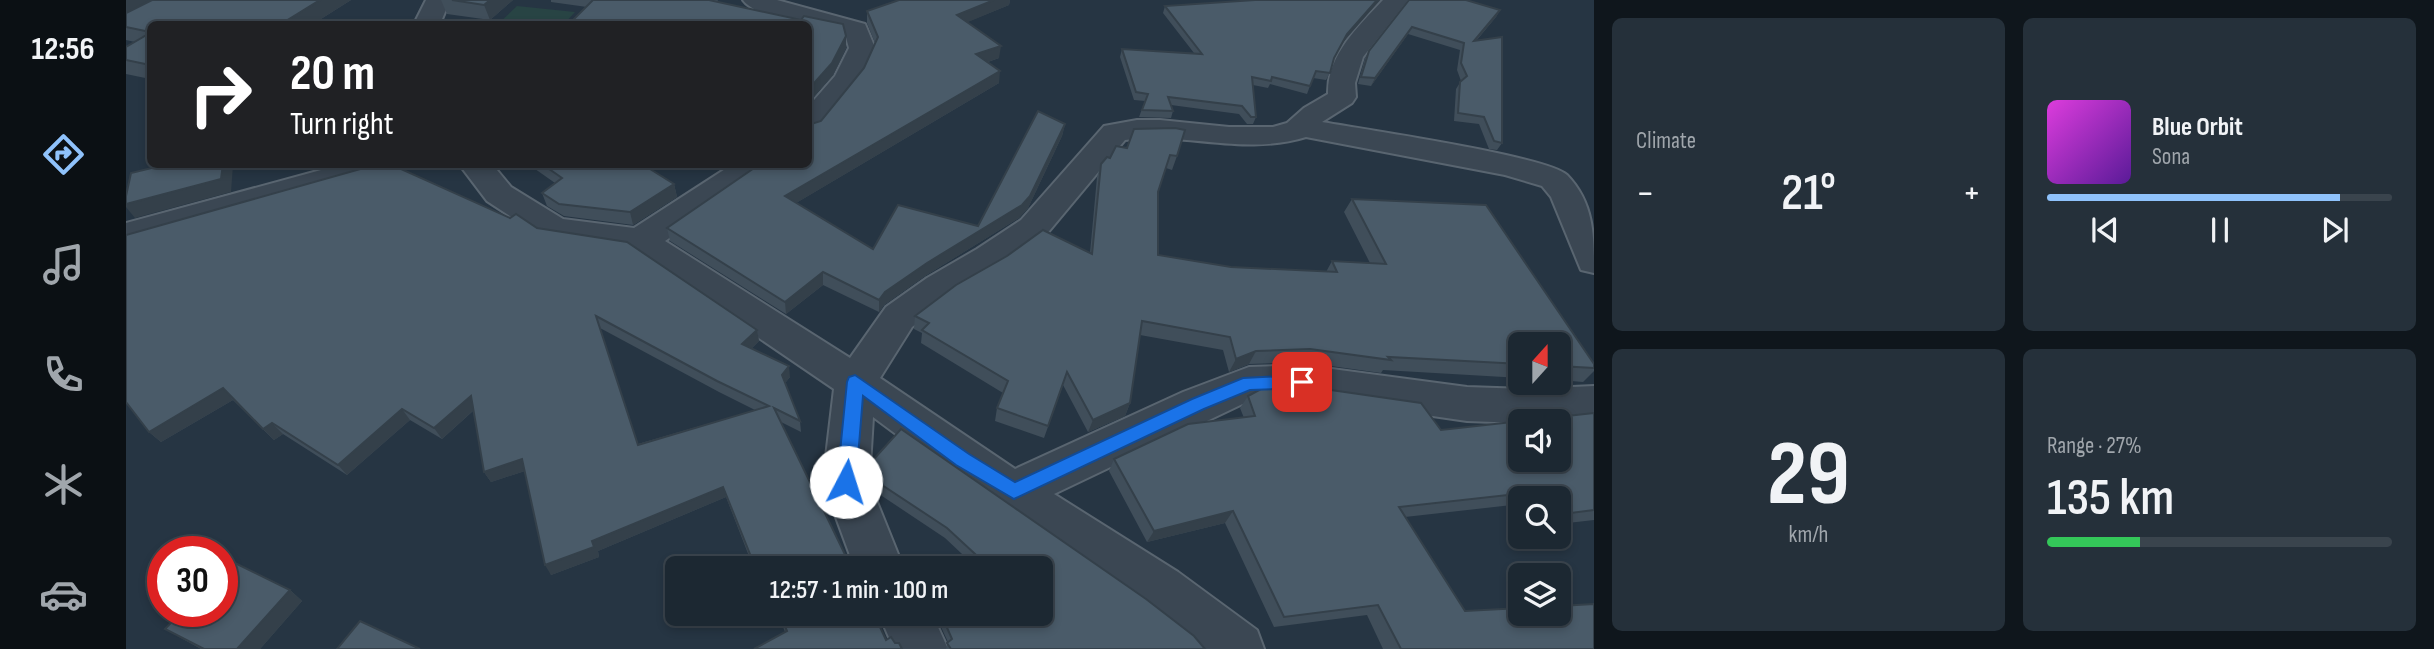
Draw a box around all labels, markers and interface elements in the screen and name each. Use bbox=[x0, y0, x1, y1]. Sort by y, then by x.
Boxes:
text: 12:56 bbox=[31, 30, 95, 69]
text: 20 m bbox=[290, 45, 375, 104]
icon: right bbox=[175, 49, 266, 140]
text: Turn right bbox=[290, 105, 394, 144]
text: Blue Orbit bbox=[2152, 112, 2243, 143]
text: Climate bbox=[1636, 127, 1696, 155]
icon: directions bbox=[39, 130, 88, 179]
text: Sona bbox=[2152, 143, 2190, 171]
text: 21° bbox=[1781, 162, 1836, 225]
text: − bbox=[1636, 171, 1655, 216]
text: + bbox=[1962, 171, 1981, 216]
icon: previous bbox=[2086, 211, 2124, 249]
icon: pause bbox=[2201, 211, 2239, 249]
icon: next bbox=[2316, 211, 2354, 249]
icon: music bbox=[39, 240, 88, 289]
north arrow bbox=[1508, 332, 1572, 396]
map controls bbox=[1508, 332, 1571, 626]
icon: phone bbox=[39, 350, 88, 399]
pin bbox=[1272, 352, 1332, 412]
icon: arrive bbox=[1283, 363, 1321, 401]
button: sound bbox=[1508, 409, 1571, 472]
text: 29 bbox=[1767, 421, 1850, 530]
text: Range · 27% bbox=[2047, 432, 2142, 460]
position arrow bbox=[809, 445, 883, 519]
icon: climate bbox=[39, 460, 88, 509]
text: 135 km bbox=[2047, 467, 2174, 530]
button: search bbox=[1508, 486, 1571, 549]
text: km/h bbox=[1789, 521, 1828, 549]
speed limit sign: 30 bbox=[147, 536, 238, 627]
button: layers bbox=[1508, 563, 1571, 626]
icon: car bbox=[39, 570, 88, 619]
text: 12:57 · 1 min · 100 m bbox=[770, 575, 948, 606]

